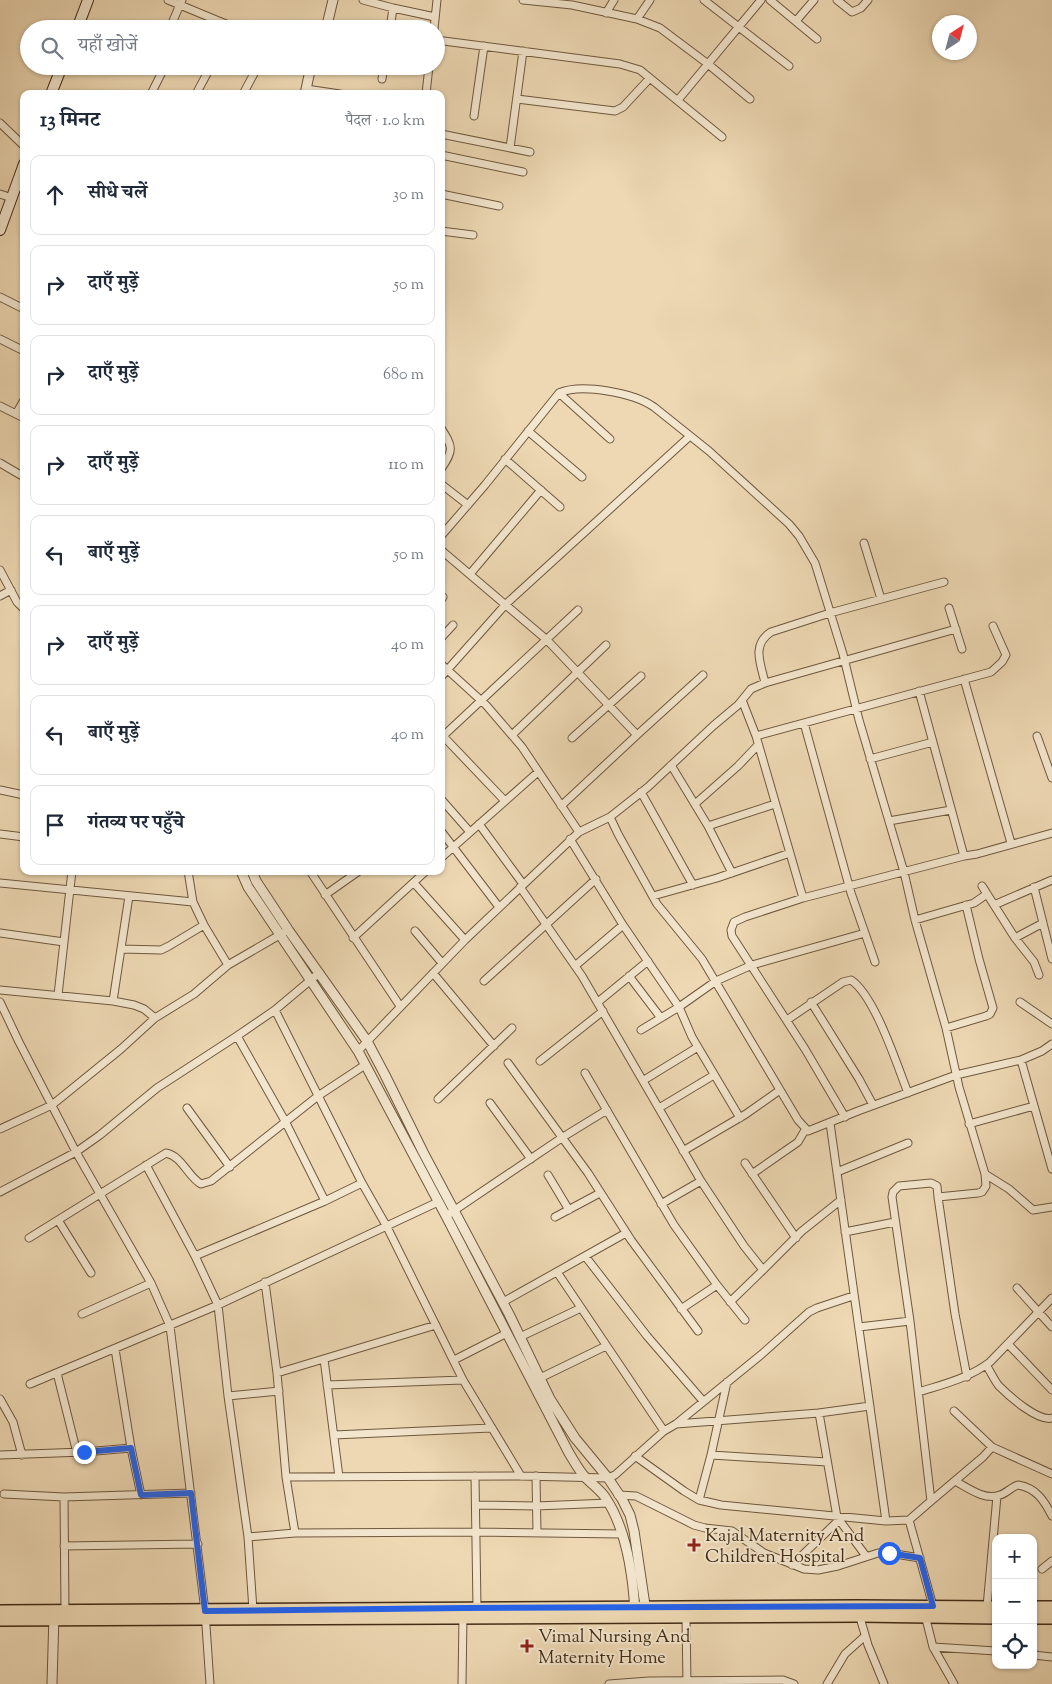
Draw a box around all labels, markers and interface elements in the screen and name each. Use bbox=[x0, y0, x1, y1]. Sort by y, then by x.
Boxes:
north arrow bbox=[932, 15, 977, 60]
search box bbox=[20, 20, 445, 75]
text: यहाँ खोजें bbox=[78, 33, 138, 60]
icon: search bbox=[38, 34, 66, 62]
text: 13 मिनट bbox=[40, 106, 100, 136]
text: पैदल · 1.0 km bbox=[345, 110, 425, 133]
text: सीधे चलें bbox=[88, 180, 147, 207]
icon: ahead bbox=[41, 181, 69, 209]
text: 30 m bbox=[393, 184, 424, 207]
text: दाएँ मुड़ें bbox=[88, 270, 139, 297]
icon: right bbox=[41, 271, 69, 299]
text: 50 m bbox=[393, 274, 424, 297]
text: दाएँ मुड़ें bbox=[88, 360, 139, 387]
icon: right bbox=[41, 361, 69, 389]
text: 680 m bbox=[383, 364, 424, 387]
text: दाएँ मुड़ें bbox=[88, 450, 139, 477]
icon: right bbox=[41, 451, 69, 479]
text: 110 m bbox=[388, 454, 424, 477]
text: बाएँ मुड़ें bbox=[88, 540, 139, 567]
icon: left bbox=[41, 541, 69, 569]
text: 50 m bbox=[393, 544, 424, 567]
text: दाएँ मुड़ें bbox=[88, 630, 139, 657]
icon: right bbox=[41, 631, 69, 659]
text: 40 m bbox=[391, 634, 424, 657]
text: बाएँ मुड़ें bbox=[88, 720, 139, 747]
icon: left bbox=[41, 721, 69, 749]
text: 40 m bbox=[391, 724, 424, 747]
text: गंतव्य पर पहुँचे bbox=[88, 810, 184, 837]
icon: arrive bbox=[41, 811, 69, 839]
route end bbox=[73, 1441, 96, 1464]
place label: Kajal Maternity And Children Hospital bbox=[705, 1524, 864, 1571]
map controls bbox=[992, 1534, 1037, 1669]
button: + bbox=[992, 1534, 1037, 1579]
marker: Kajal Maternity And Children Hospital bbox=[687, 1538, 701, 1552]
route start bbox=[878, 1542, 901, 1565]
button: − bbox=[992, 1579, 1037, 1624]
button: locate bbox=[992, 1624, 1037, 1669]
place label: Vimal Nursing And Maternity Home bbox=[538, 1625, 691, 1672]
marker: Vimal Nursing And Maternity Home bbox=[520, 1639, 534, 1653]

